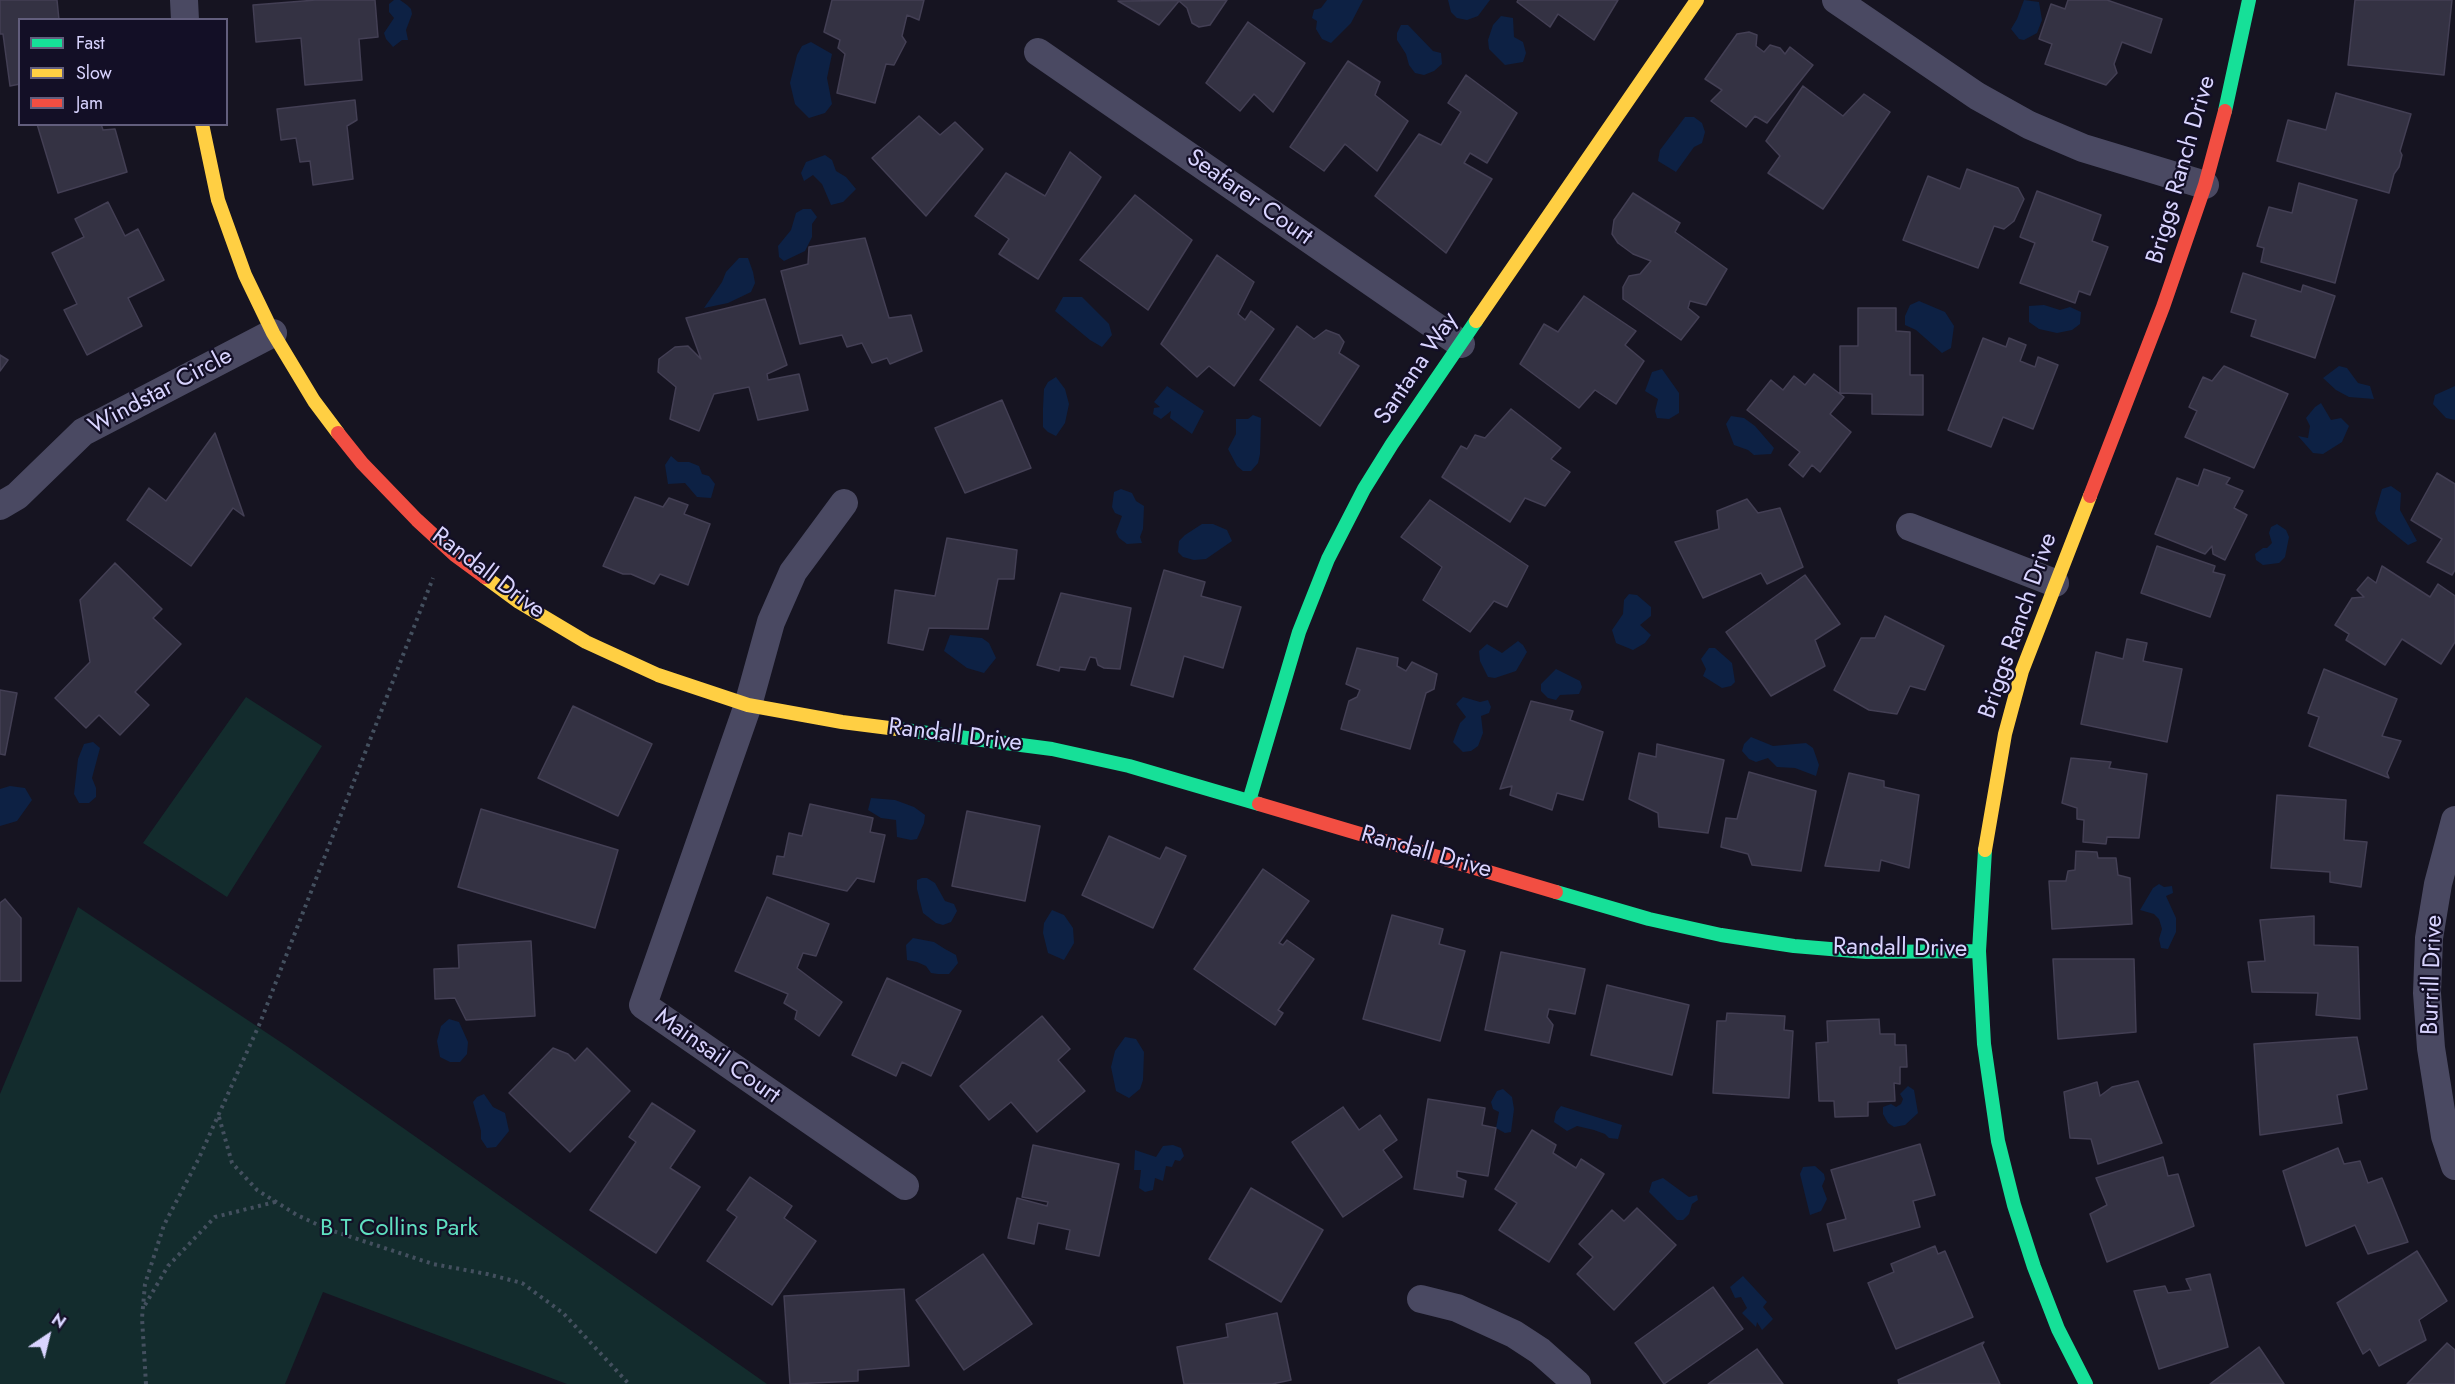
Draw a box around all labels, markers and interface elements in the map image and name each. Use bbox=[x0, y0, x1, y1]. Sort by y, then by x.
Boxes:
legend bbox=[18, 18, 228, 126]
text: Fast bbox=[76, 30, 105, 56]
text: Slow bbox=[76, 60, 112, 86]
street label: Briggs Ranch Drive bbox=[2141, 73, 2223, 267]
text: Jam bbox=[76, 90, 103, 116]
street label: Seafarer Court bbox=[1180, 144, 1318, 252]
street label: Santana Way bbox=[1369, 307, 1465, 431]
street label: Windstar Circle bbox=[84, 342, 238, 442]
street label: Randall Drive bbox=[426, 522, 550, 626]
street label: Briggs Ranch Drive bbox=[1974, 529, 2064, 723]
street label: Randall Drive bbox=[887, 714, 1023, 758]
street label: Randall Drive bbox=[1357, 821, 1495, 885]
street label: Burrill Drive bbox=[2417, 914, 2449, 1036]
street label: Randall Drive bbox=[1833, 933, 1967, 965]
street label: Mainsail Court bbox=[649, 1003, 785, 1111]
park label: B T Collins Park bbox=[320, 1215, 478, 1243]
north arrow bbox=[18, 1306, 78, 1366]
text: N bbox=[47, 1308, 70, 1334]

